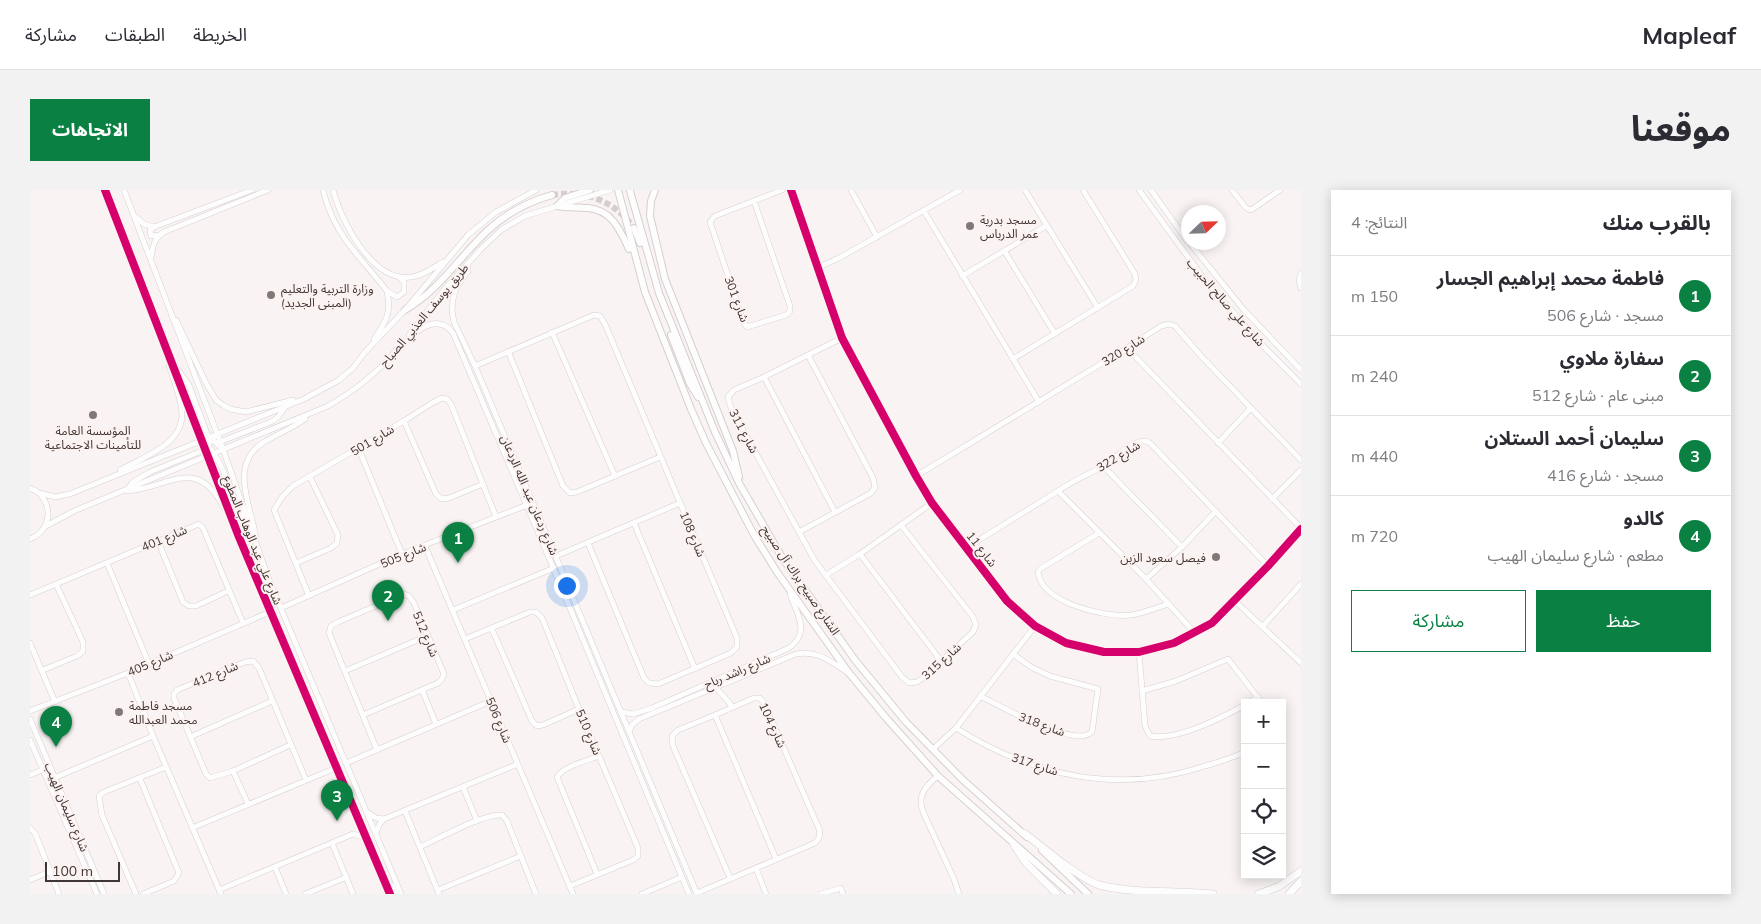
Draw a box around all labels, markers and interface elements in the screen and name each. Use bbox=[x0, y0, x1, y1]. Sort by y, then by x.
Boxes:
text: Mapleaf bbox=[1642, 20, 1736, 50]
text: مشاركة bbox=[25, 23, 77, 46]
text: الطبقات bbox=[105, 23, 165, 46]
text: الخريطة bbox=[193, 23, 247, 46]
button: الاتجاهات bbox=[30, 99, 150, 161]
text: موقعنا bbox=[1631, 106, 1731, 150]
north arrow bbox=[1181, 205, 1226, 250]
text: بالقرب منك bbox=[1603, 209, 1711, 235]
place label: مسجد بدرية عمر الدرباس bbox=[980, 212, 1039, 241]
text: النتائج: 4 bbox=[1351, 212, 1407, 232]
marker: مسجد بدرية عمر الدرباس bbox=[964, 220, 976, 232]
street label: شارع علي صالح الحبيب bbox=[1182, 255, 1268, 351]
street label: طريق يوسف العذبي الصباح bbox=[376, 260, 474, 372]
text: فاطمة محمد إبراهيم الجسار bbox=[1437, 266, 1664, 290]
street label: شارع 301 bbox=[720, 274, 753, 325]
place label: وزارة التربية والتعليم (المبنى الجديد) bbox=[281, 281, 374, 310]
text: 150 m bbox=[1351, 286, 1398, 306]
text: 1 bbox=[1690, 286, 1700, 306]
marker: وزارة التربية والتعليم (المبنى الجديد) bbox=[265, 289, 277, 301]
text: مسجد · شارع 506 bbox=[1547, 305, 1664, 325]
street label: شارع 320 bbox=[1099, 331, 1148, 371]
text: سفارة ملاوي bbox=[1560, 346, 1664, 370]
text: 240 m bbox=[1351, 366, 1398, 386]
text: 2 bbox=[1690, 366, 1700, 386]
text: مبنى عام · شارع 512 bbox=[1532, 385, 1664, 405]
street label: شارع 311 bbox=[724, 406, 762, 457]
marker: المؤسسة العامة للتأمينات الاجتماعية bbox=[87, 409, 99, 421]
street label: شارع 501 bbox=[348, 421, 398, 461]
place label: المؤسسة العامة للتأمينات الاجتماعية bbox=[45, 423, 141, 452]
text: سليمان أحمد الستلان bbox=[1484, 426, 1664, 450]
street label: شارع ردعان عبد الله الردعان bbox=[496, 433, 562, 558]
street label: شارع 322 bbox=[1094, 437, 1144, 477]
text: 440 m bbox=[1351, 446, 1398, 466]
text: 3 bbox=[1690, 446, 1700, 466]
text: مسجد · شارع 416 bbox=[1547, 465, 1664, 485]
street label: شارع علي عبد الوهاب المطوع bbox=[218, 473, 286, 608]
text: كالدو bbox=[1623, 506, 1664, 530]
street label: شارع 108 bbox=[675, 509, 709, 560]
street label: شارع 401 bbox=[139, 522, 190, 556]
pin: 1 bbox=[442, 522, 474, 563]
street label: الشارع صبيح براك آل صبيح bbox=[757, 522, 843, 639]
text: 720 m bbox=[1351, 526, 1398, 546]
text: 4 bbox=[1690, 526, 1700, 546]
street label: شارع 11 bbox=[962, 528, 1001, 571]
street label: شارع 505 bbox=[378, 539, 429, 573]
text: مطعم · شارع سليمان الهيب bbox=[1488, 545, 1664, 565]
place label: فيصل سعود الزبن bbox=[1120, 550, 1206, 565]
marker: فيصل سعود الزبن bbox=[1210, 551, 1222, 563]
your location bbox=[554, 573, 580, 599]
pin: 2 bbox=[372, 580, 404, 621]
button: مشاركة bbox=[1351, 590, 1526, 652]
button: حفظ bbox=[1536, 590, 1711, 652]
street label: شارع 512 bbox=[408, 609, 442, 660]
street label: شارع 315 bbox=[918, 639, 965, 684]
street label: شارع 405 bbox=[125, 647, 176, 681]
street label: شارع راشد رباح bbox=[701, 650, 773, 694]
street label: شارع 412 bbox=[190, 658, 241, 692]
street label: شارع 506 bbox=[481, 695, 515, 746]
place label: مسجد فاطمة محمد العبدالله bbox=[129, 698, 198, 727]
map controls bbox=[1241, 699, 1286, 879]
button: + bbox=[1241, 699, 1286, 744]
street label: شارع 104 bbox=[754, 700, 790, 751]
pin: 4 bbox=[40, 706, 72, 747]
marker: مسجد فاطمة محمد العبدالله bbox=[113, 706, 125, 718]
street label: شارع 510 bbox=[571, 707, 605, 758]
street label: شارع 318 bbox=[1016, 709, 1067, 741]
button: − bbox=[1241, 744, 1286, 789]
street label: شارع 317 bbox=[1009, 749, 1060, 780]
street label: شارع سليمان الهيب bbox=[40, 760, 93, 855]
pin: 3 bbox=[321, 780, 353, 821]
button: locate bbox=[1241, 789, 1286, 834]
button: layers bbox=[1241, 834, 1286, 879]
scale bar bbox=[45, 859, 120, 882]
text: 100 m bbox=[52, 862, 93, 880]

